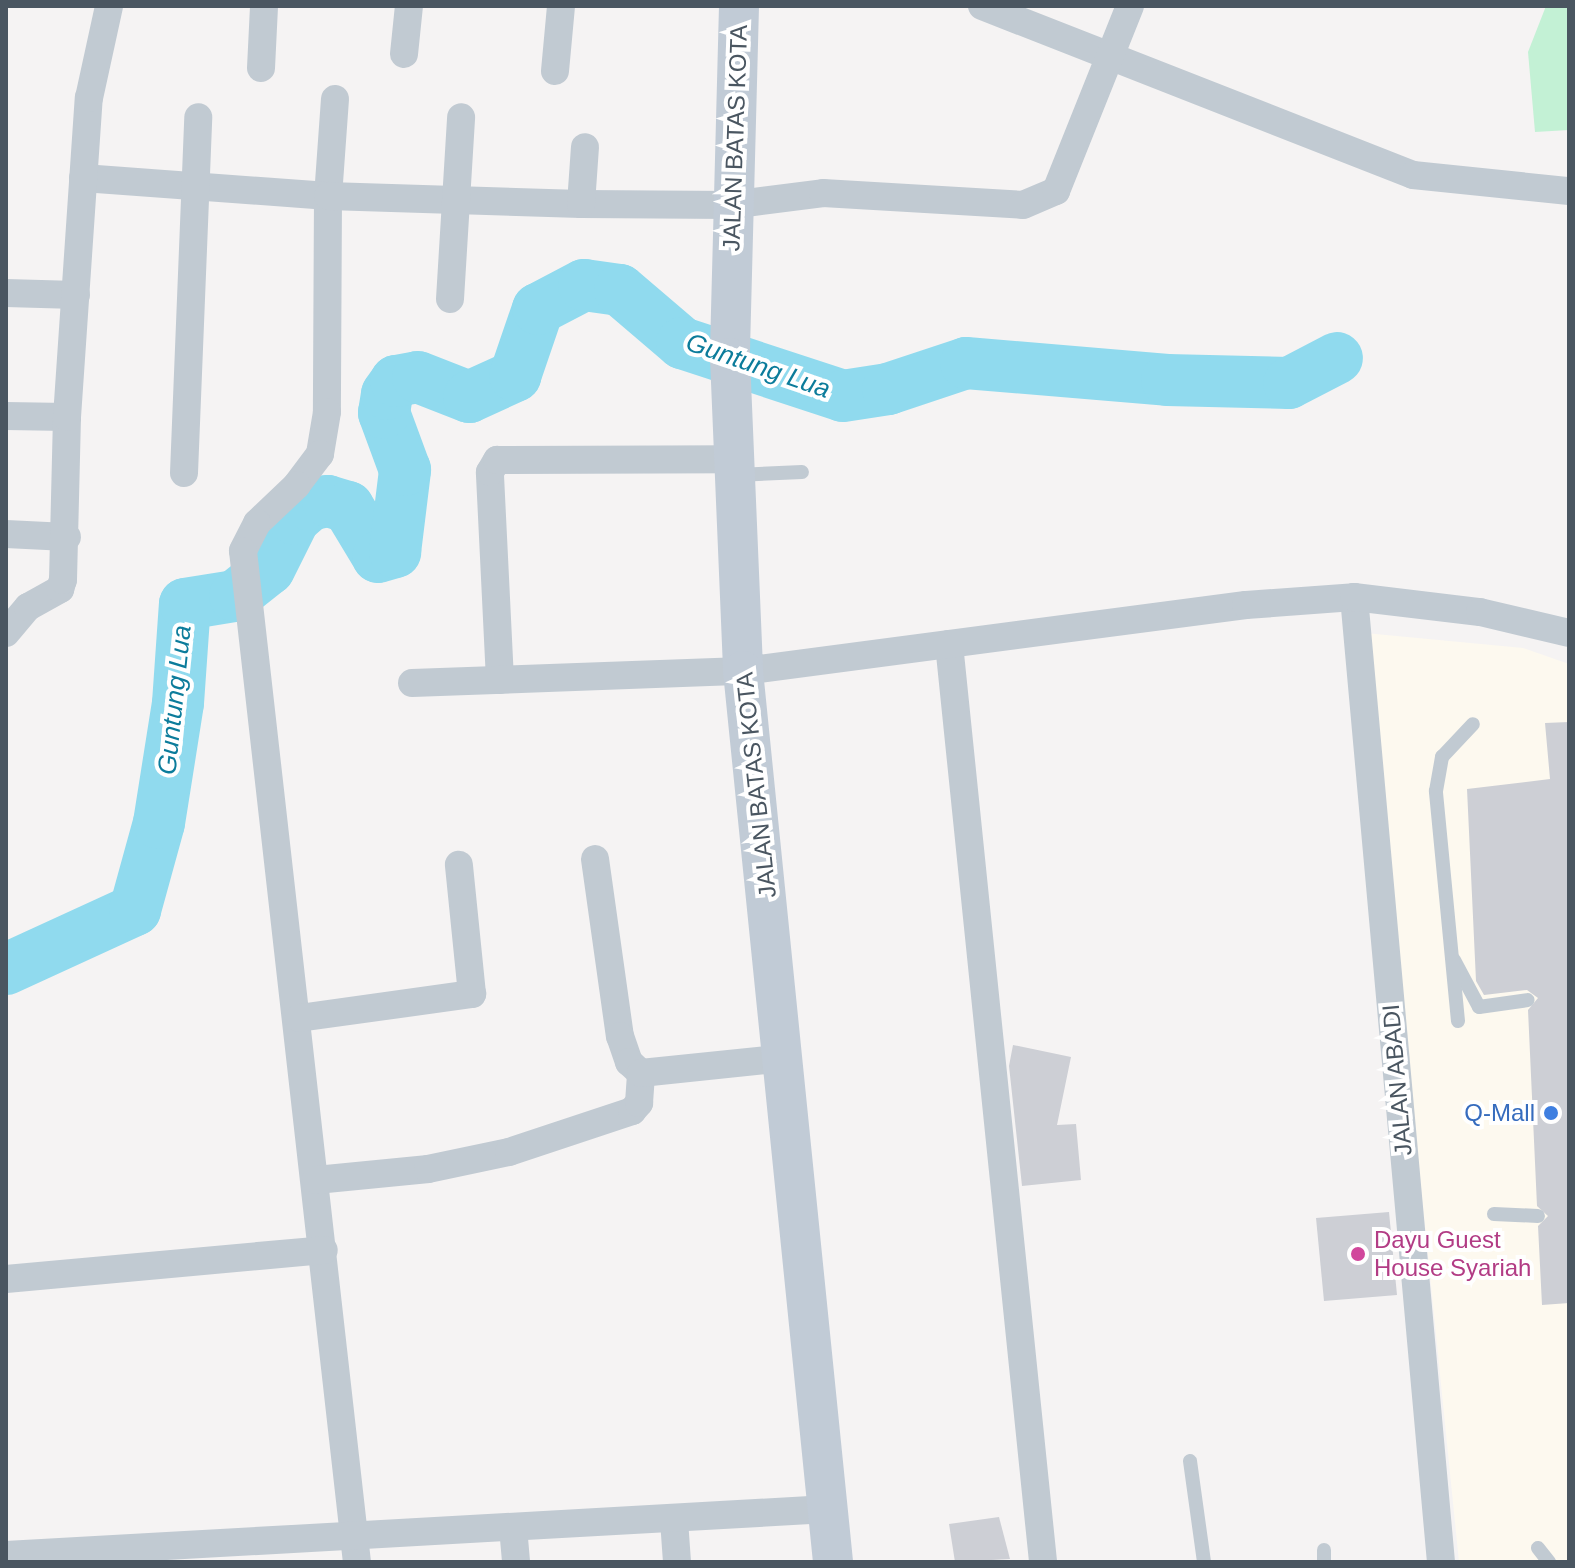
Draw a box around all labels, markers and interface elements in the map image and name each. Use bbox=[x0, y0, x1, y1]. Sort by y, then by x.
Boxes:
street label: JALAN BATAS KOTA bbox=[717, 24, 753, 252]
water label: Guntung Lua bbox=[682, 327, 834, 405]
water label: Guntung Lua bbox=[152, 624, 198, 776]
street label: JALAN BATAS KOTA bbox=[730, 671, 782, 899]
street label: JALAN ABADI bbox=[1376, 1002, 1418, 1158]
place label: Q-Mall bbox=[1464, 1099, 1535, 1127]
marker: Q-Mall bbox=[1542, 1104, 1560, 1122]
place label: Dayu Guest House Syariah bbox=[1374, 1226, 1531, 1282]
marker: Dayu Guest House Syariah bbox=[1349, 1245, 1367, 1263]

